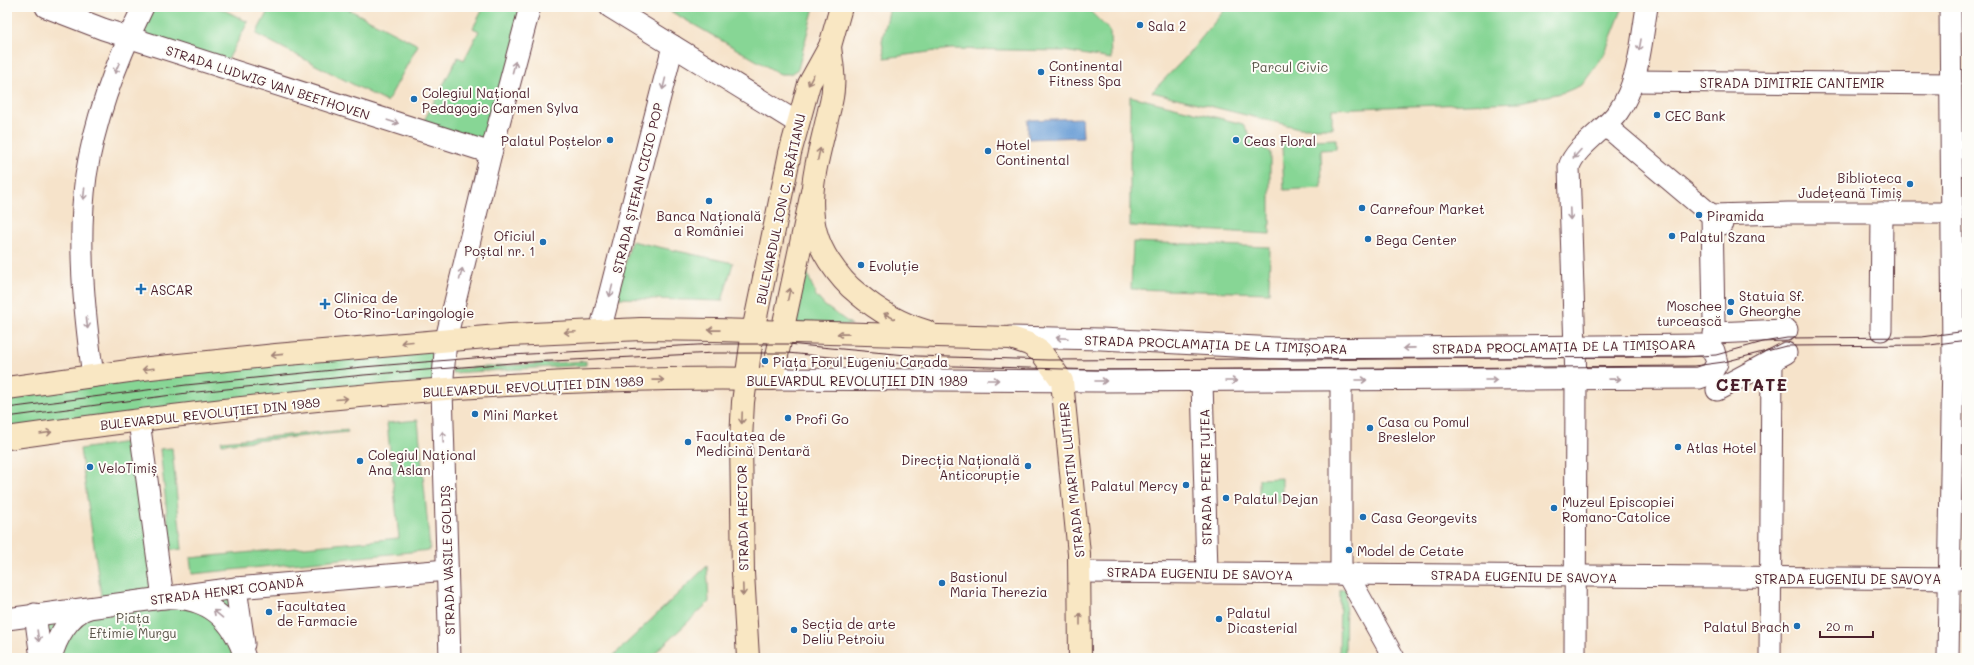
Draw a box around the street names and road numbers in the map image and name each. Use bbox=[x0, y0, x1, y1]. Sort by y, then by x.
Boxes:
street label: STRADA LUDWIG VAN BEETHOVEN bbox=[164, 41, 372, 123]
street label: STRADA DIMITRIE CANTEMIR bbox=[1700, 74, 1884, 91]
street label: STRADA ȘTEFAN CICIO POP bbox=[608, 101, 667, 275]
street label: BULEVARDUL ION C. BRĂTIANU bbox=[751, 112, 809, 306]
street label: STRADA PROCLAMAȚIA DE LA TIMIȘOARA bbox=[1084, 331, 1348, 358]
street label: STRADA PROCLAMAȚIA DE LA TIMIȘOARA bbox=[1432, 335, 1696, 358]
street label: BULEVARDUL REVOLUȚIEI DIN 1989 bbox=[422, 372, 644, 401]
street label: BULEVARDUL REVOLUȚIEI DIN 1989 bbox=[747, 372, 968, 390]
street label: BULEVARDUL REVOLUȚIEI DIN 1989 bbox=[99, 393, 321, 434]
street label: STRADA MARTIN LUTHER bbox=[1054, 401, 1088, 559]
street label: STRADA PETRE ȚUȚEA bbox=[1195, 409, 1216, 545]
street label: STRADA HECTOR bbox=[733, 465, 751, 571]
street label: STRADA VASILE GOLDIȘ bbox=[436, 485, 459, 635]
street label: STRADA EUGENIU DE SAVOYA bbox=[1107, 563, 1293, 583]
street label: STRADA EUGENIU DE SAVOYA bbox=[1431, 566, 1617, 586]
street label: STRADA EUGENIU DE SAVOYA bbox=[1755, 570, 1941, 587]
street label: STRADA HENRI COANDĂ bbox=[149, 572, 305, 608]

